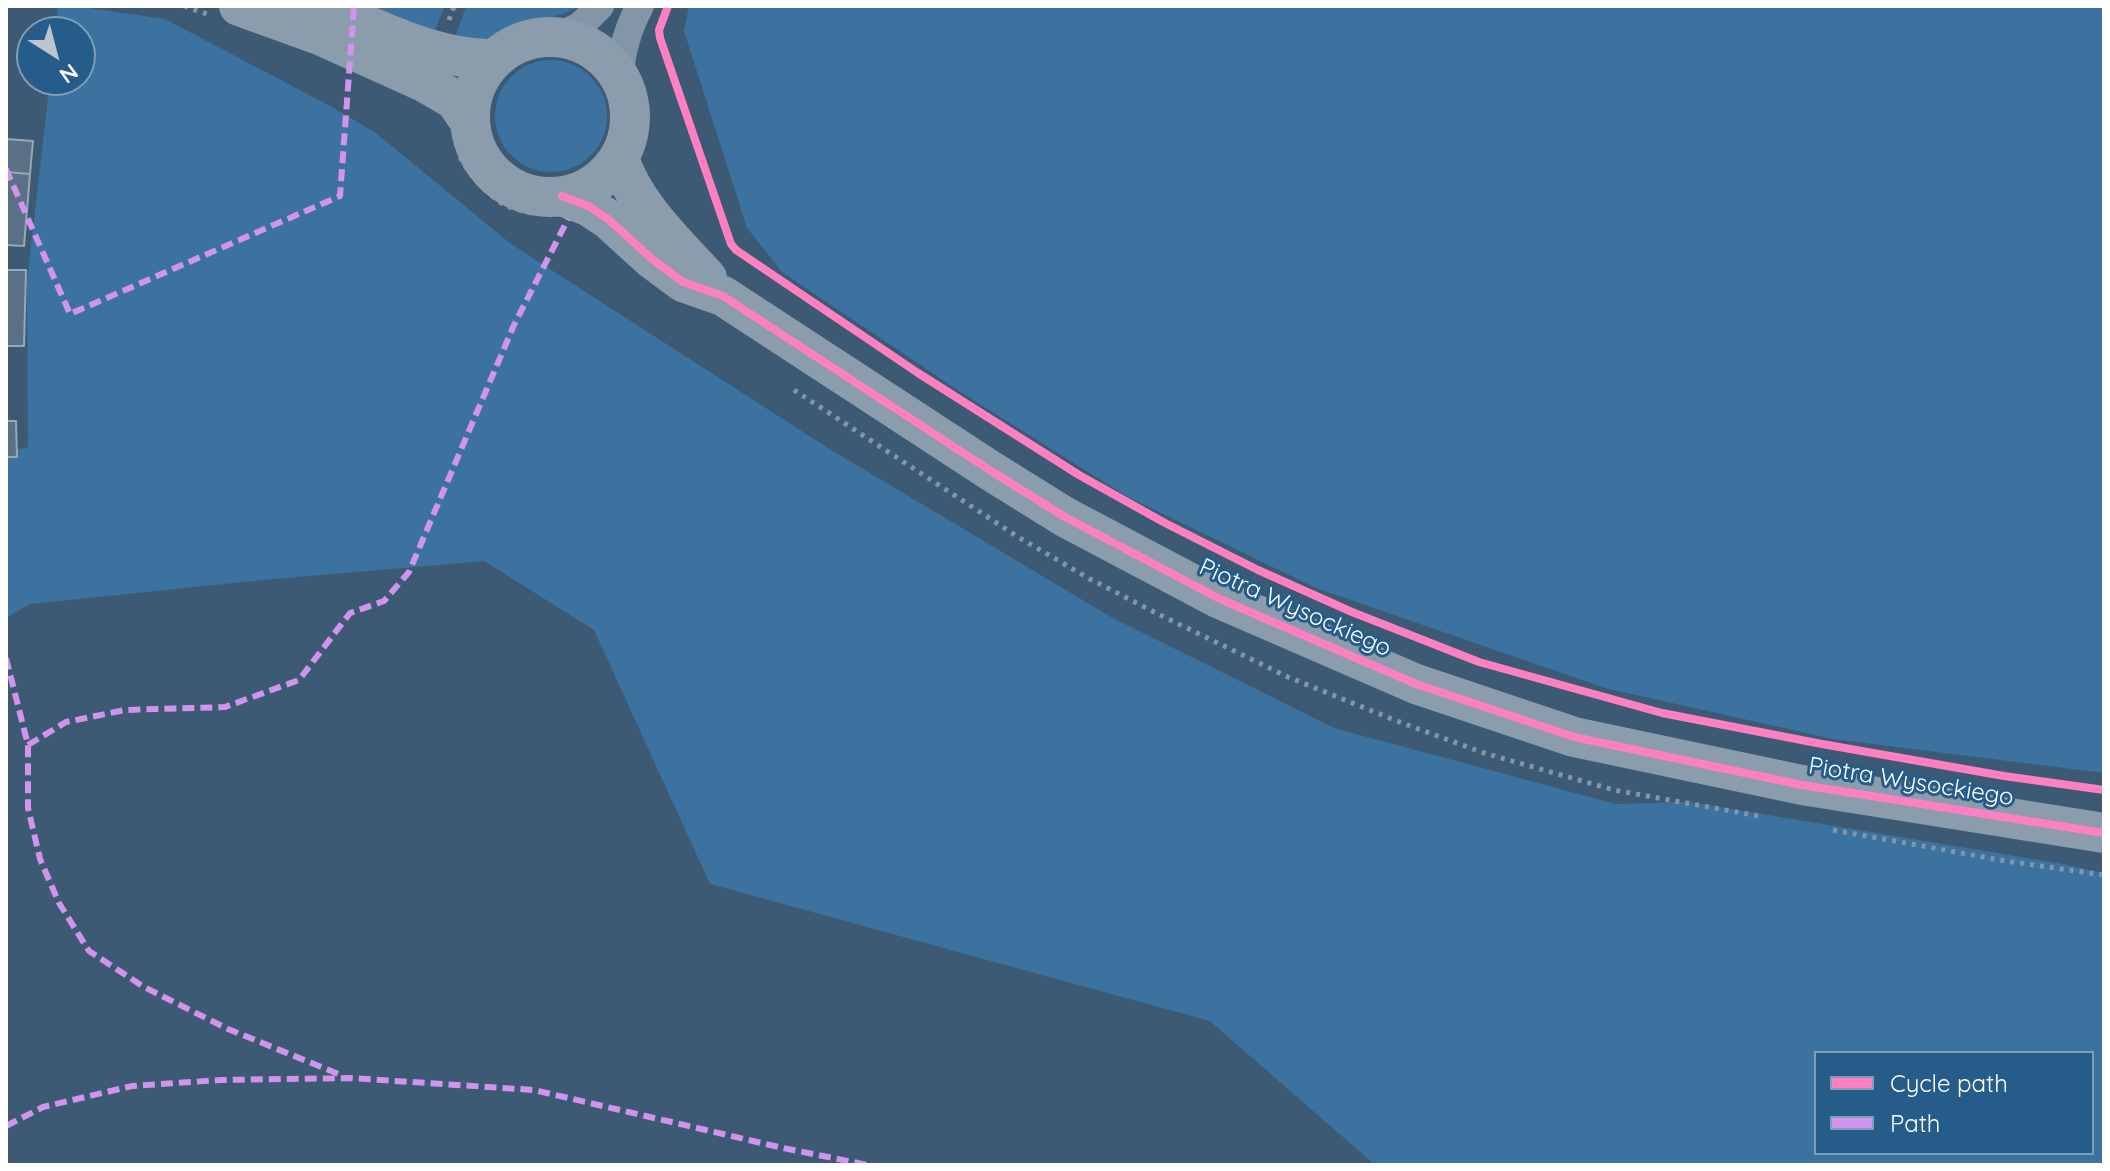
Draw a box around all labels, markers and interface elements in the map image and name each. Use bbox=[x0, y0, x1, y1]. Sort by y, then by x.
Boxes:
north arrow bbox=[16, 16, 96, 96]
text: N bbox=[54, 58, 84, 90]
street label: Piotra Wysockiego bbox=[1194, 553, 1396, 663]
street label: Piotra Wysockiego bbox=[1806, 752, 2016, 812]
legend bbox=[1814, 1051, 2094, 1155]
text: Cycle path bbox=[1890, 1068, 2008, 1098]
text: Path bbox=[1890, 1108, 1941, 1138]

